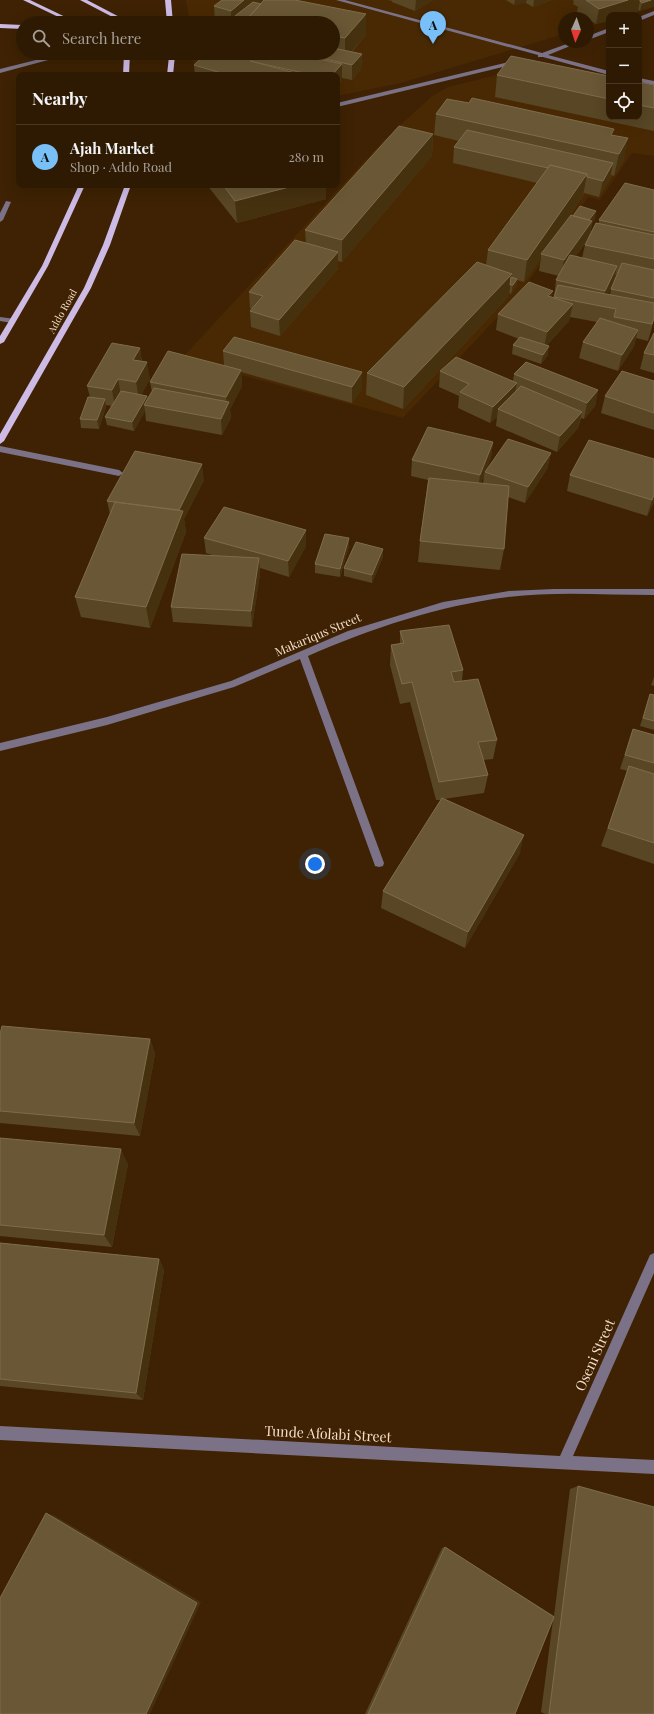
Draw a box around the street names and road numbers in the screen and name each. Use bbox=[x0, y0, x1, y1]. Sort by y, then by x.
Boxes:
street label: Addo Road bbox=[44, 286, 80, 337]
street label: Makariqus Street bbox=[272, 608, 364, 659]
street label: Oseni Street bbox=[570, 1315, 619, 1394]
street label: Tunde Afolabi Street bbox=[264, 1421, 393, 1446]

